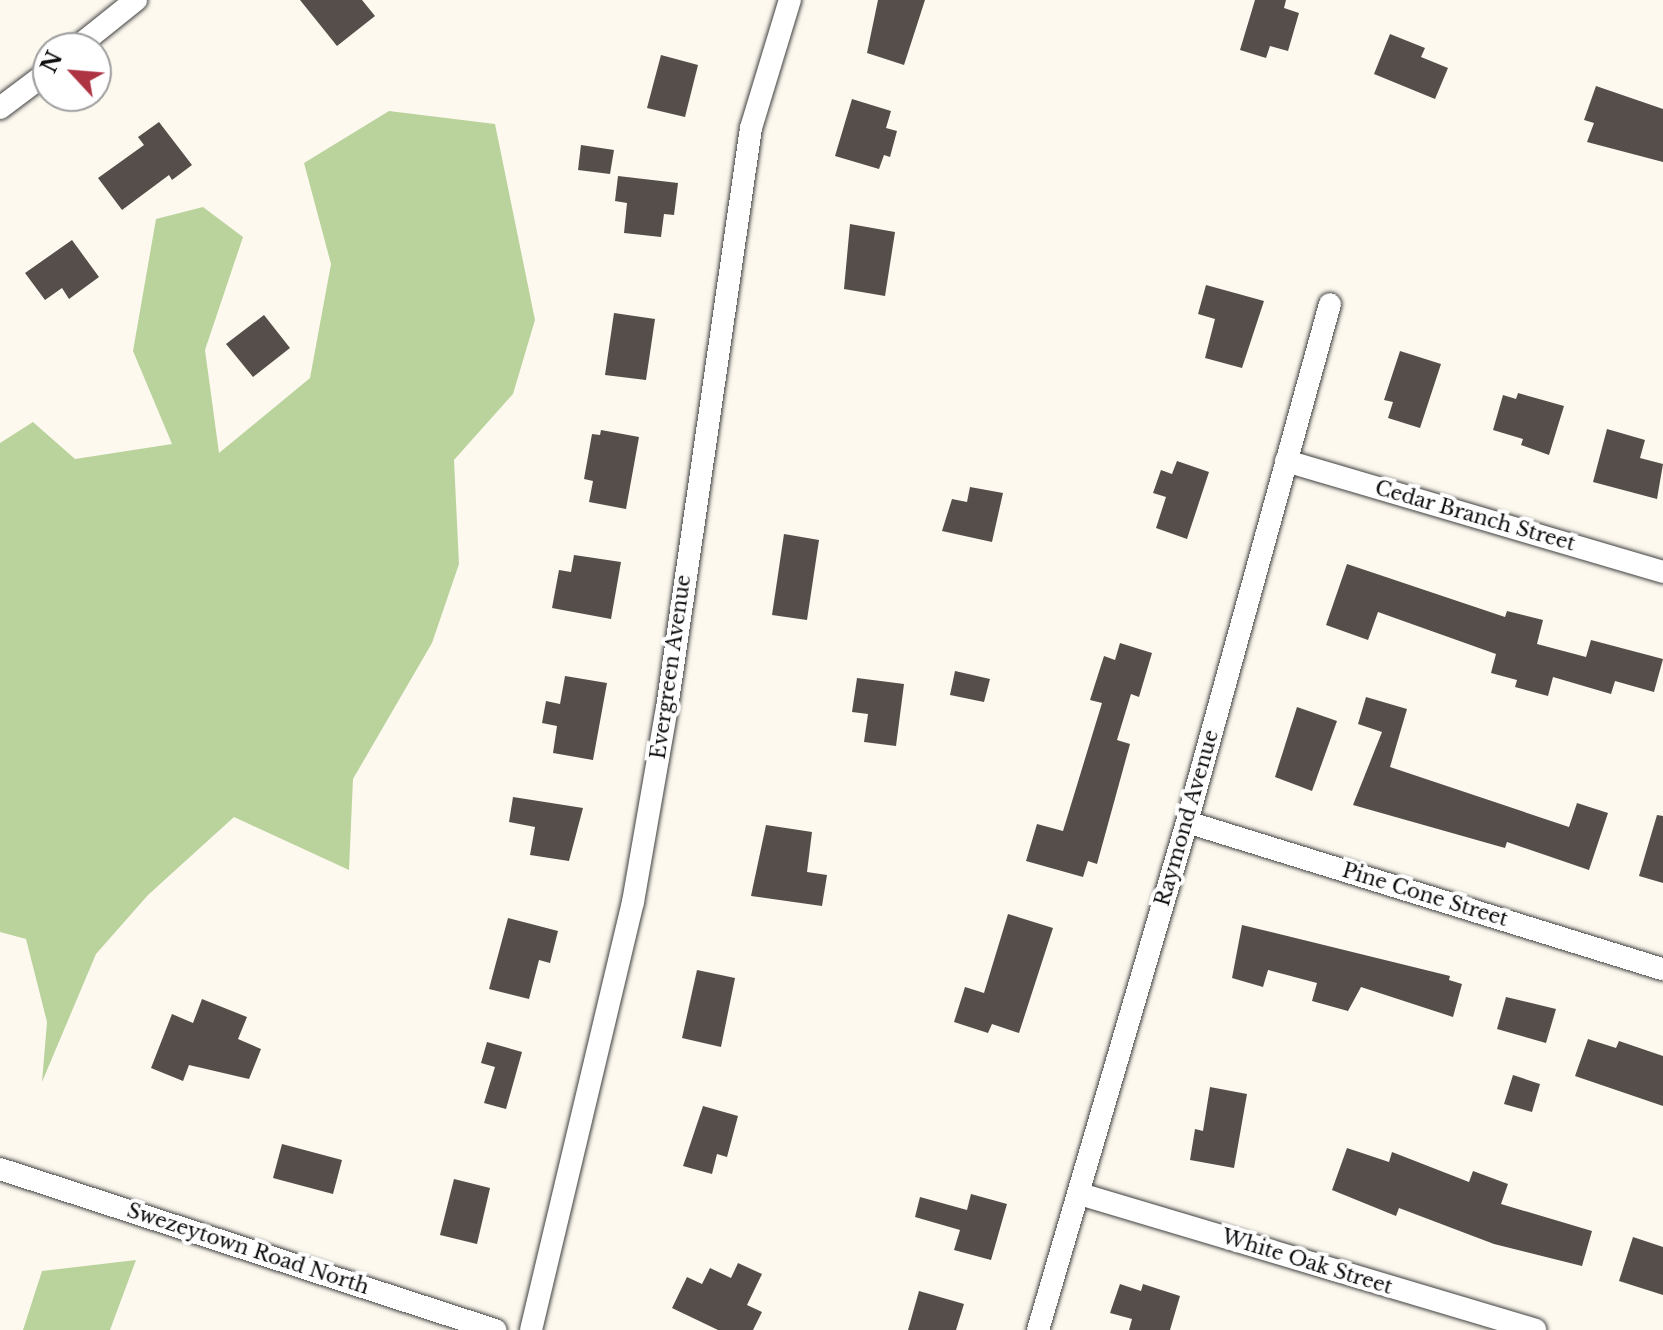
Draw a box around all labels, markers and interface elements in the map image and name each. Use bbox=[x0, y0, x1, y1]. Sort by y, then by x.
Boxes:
north arrow bbox=[32, 32, 112, 112]
text: N bbox=[35, 47, 68, 77]
street label: Cedar Branch Street bbox=[1372, 476, 1578, 556]
street label: Evergreen Avenue bbox=[646, 573, 696, 761]
street label: Raymond Avenue bbox=[1150, 727, 1224, 909]
street label: Pine Cone Street bbox=[1339, 858, 1511, 932]
street label: Swezeytown Road North bbox=[124, 1199, 372, 1299]
street label: White Oak Street bbox=[1219, 1225, 1395, 1299]

